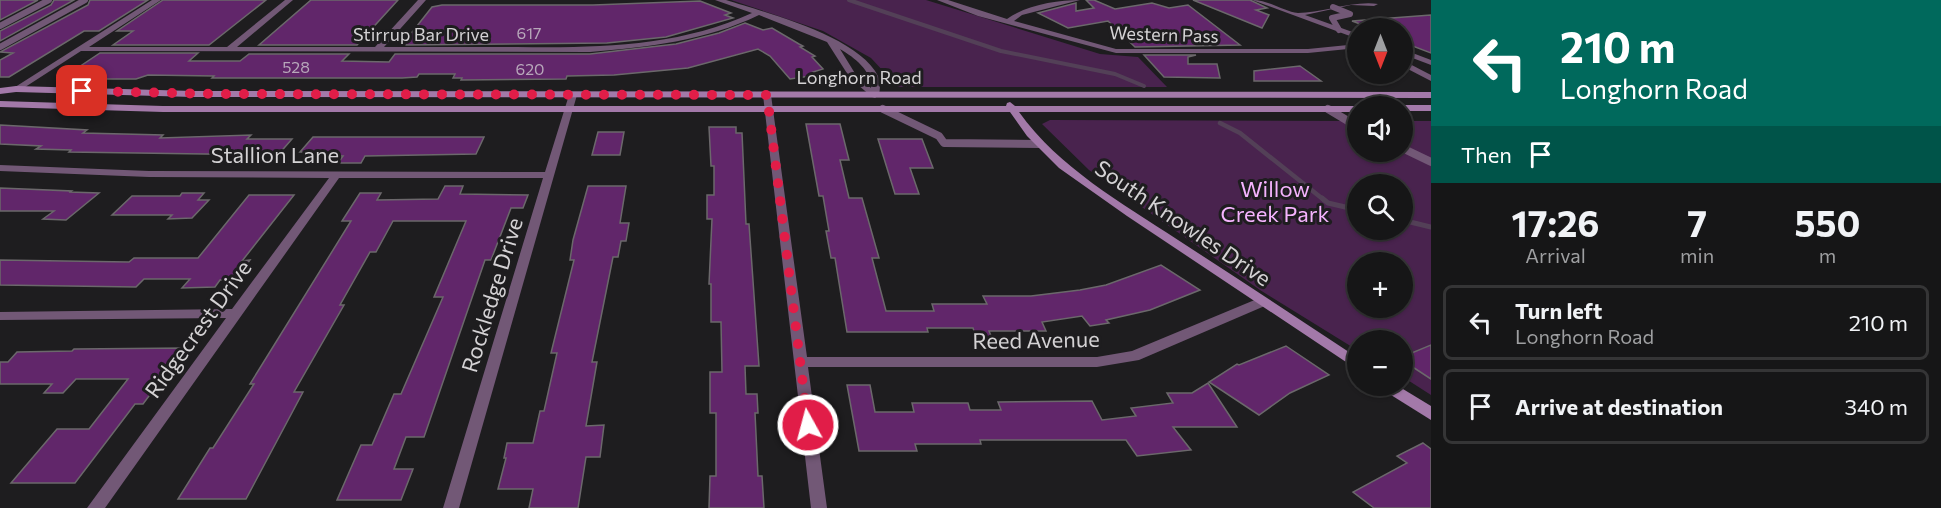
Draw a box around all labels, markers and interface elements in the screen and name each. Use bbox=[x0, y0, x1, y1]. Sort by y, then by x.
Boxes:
north arrow bbox=[1347, 18, 1413, 84]
map controls bbox=[1347, 18, 1413, 396]
text: 210 m bbox=[1560, 20, 1675, 72]
street label: Western Pass bbox=[1109, 21, 1219, 47]
street label: Stirrup Bar Drive bbox=[353, 23, 489, 45]
house number: 617 bbox=[517, 23, 542, 42]
icon: left bbox=[1461, 24, 1539, 102]
house number: 528 bbox=[282, 57, 310, 76]
house number: 620 bbox=[516, 59, 544, 78]
pin bbox=[56, 65, 107, 116]
street label: Longhorn Road bbox=[796, 66, 922, 88]
text: Longhorn Road bbox=[1560, 72, 1748, 105]
icon: arrive bbox=[65, 74, 98, 107]
button: sound bbox=[1347, 96, 1413, 162]
icon: arrive bbox=[1524, 138, 1557, 171]
street label: Stallion Lane bbox=[211, 141, 339, 168]
text: Then bbox=[1461, 141, 1512, 168]
street label: South Knowles Drive bbox=[1090, 154, 1276, 292]
button: search bbox=[1347, 174, 1413, 240]
park label: Willow Creek Park bbox=[1221, 175, 1329, 227]
text: 17:26 bbox=[1511, 200, 1600, 244]
text: 7 bbox=[1687, 200, 1707, 244]
text: 550 bbox=[1795, 200, 1861, 244]
street label: Rockledge Drive bbox=[455, 214, 528, 376]
text: Arrival bbox=[1525, 243, 1586, 267]
text: min bbox=[1680, 243, 1714, 267]
text: m bbox=[1819, 243, 1836, 267]
button: + bbox=[1347, 252, 1413, 318]
street label: Ridgecrest Drive bbox=[139, 255, 257, 403]
text: Turn left bbox=[1515, 297, 1602, 324]
icon: left bbox=[1464, 306, 1497, 339]
text: 210 m bbox=[1849, 309, 1908, 336]
text: Longhorn Road bbox=[1515, 324, 1654, 348]
street label: Reed Avenue bbox=[972, 325, 1100, 354]
button: − bbox=[1347, 330, 1413, 396]
icon: arrive bbox=[1464, 390, 1497, 423]
position arrow bbox=[776, 393, 840, 457]
text: Arrive at destination bbox=[1515, 393, 1723, 420]
text: 340 m bbox=[1844, 393, 1908, 420]

